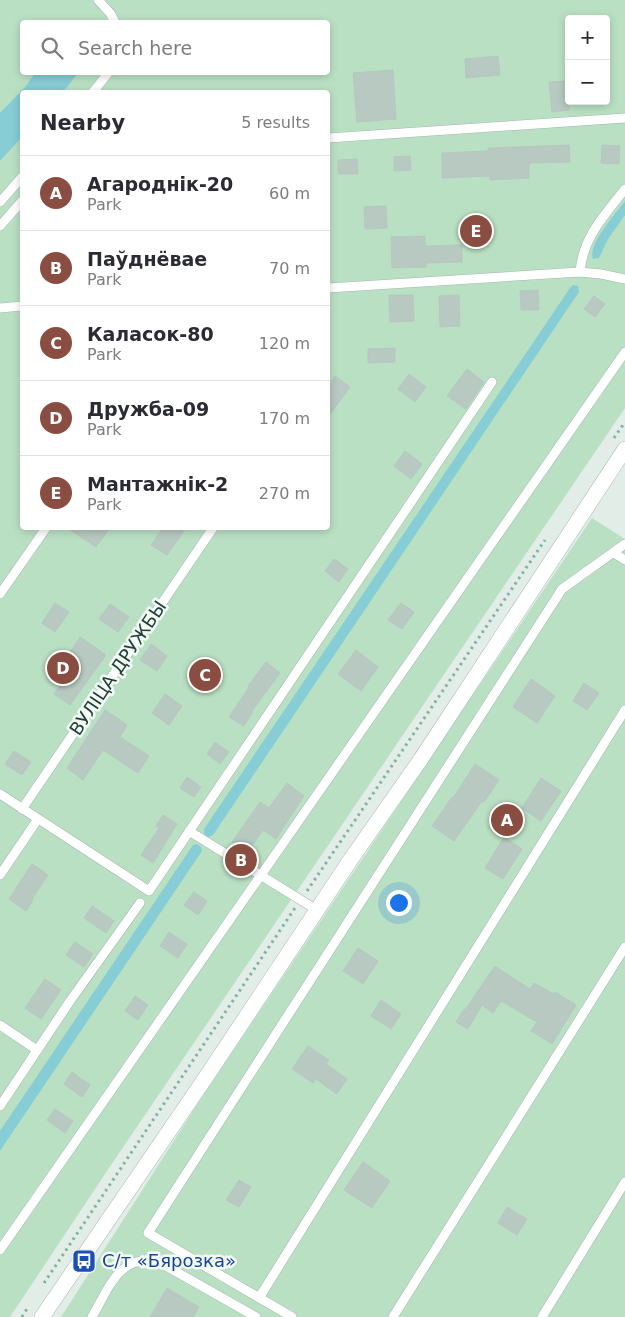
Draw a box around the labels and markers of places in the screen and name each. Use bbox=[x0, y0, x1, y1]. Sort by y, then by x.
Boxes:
pin: E bbox=[460, 212, 492, 250]
pin: D bbox=[47, 649, 79, 687]
pin: C bbox=[189, 656, 221, 694]
pin: A bbox=[491, 801, 523, 839]
pin: B bbox=[225, 841, 257, 879]
bus stop icon: С/т «Бярозка» bbox=[71, 1248, 97, 1274]
place label: С/т «Бярозка» bbox=[102, 1250, 236, 1271]

